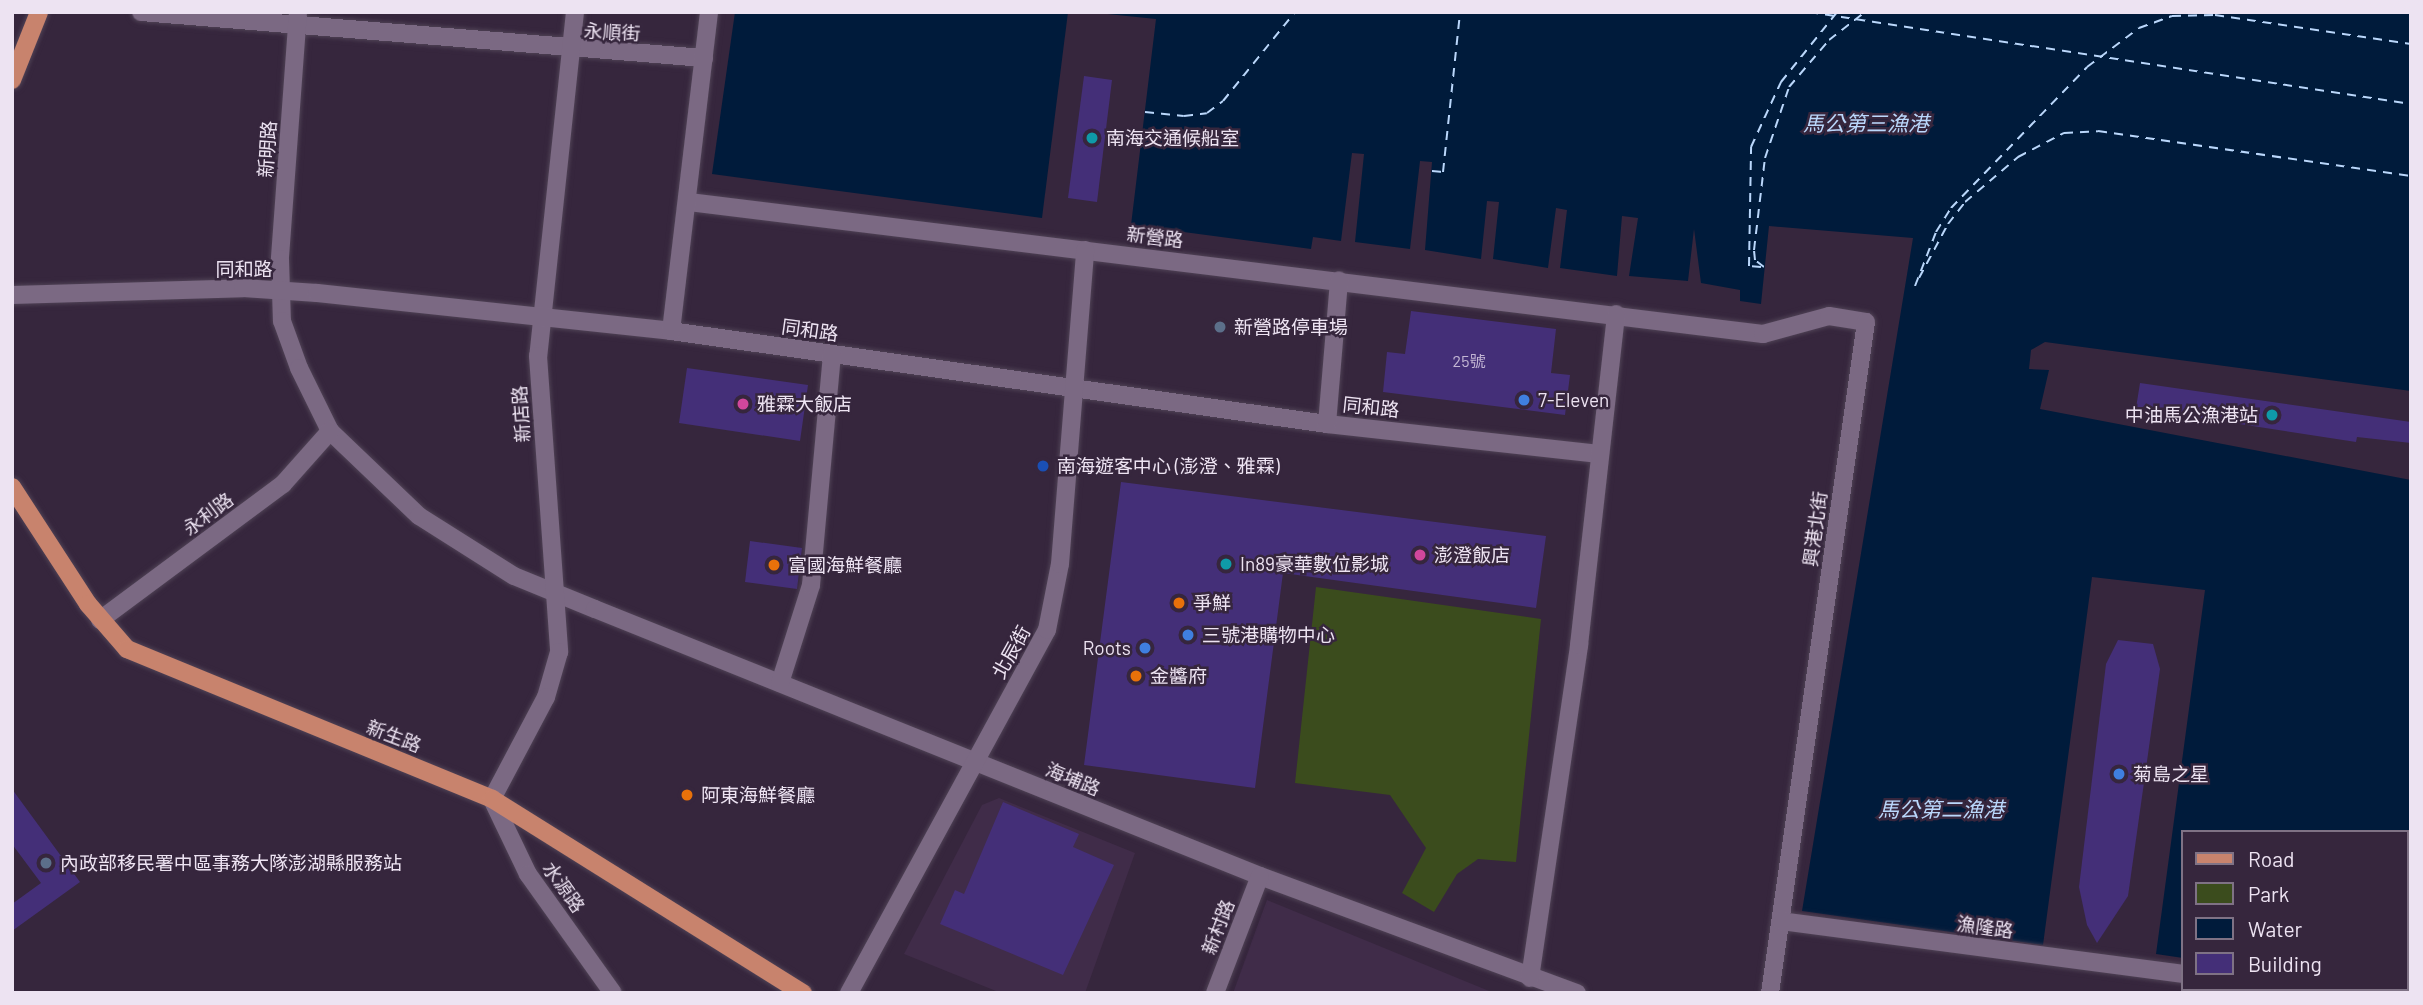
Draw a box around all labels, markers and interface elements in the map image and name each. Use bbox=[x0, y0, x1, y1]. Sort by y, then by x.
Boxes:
street label: 永順街 bbox=[583, 19, 641, 45]
water label: 馬公第三漁港 bbox=[1803, 110, 1929, 136]
street label: 新明路 bbox=[254, 120, 280, 178]
place label: 南海交通候船室 bbox=[1106, 127, 1239, 149]
marker: 南海交通候船室 bbox=[1084, 130, 1100, 146]
street label: 新營路 bbox=[1125, 222, 1185, 252]
street label: 同和路 bbox=[216, 258, 272, 280]
street label: 同和路 bbox=[780, 315, 840, 345]
place label: 新營路停車場 bbox=[1234, 316, 1348, 338]
marker: 新營路停車場 bbox=[1212, 319, 1228, 335]
house number: 25號 bbox=[1453, 351, 1485, 371]
street label: 新店路 bbox=[508, 385, 534, 443]
place label: 7-Eleven bbox=[1538, 389, 1609, 411]
marker: 7-Eleven bbox=[1516, 392, 1532, 408]
place label: 雅霖大飯店 bbox=[757, 393, 852, 415]
street label: 同和路 bbox=[1341, 393, 1401, 421]
marker: 雅霖大飯店 bbox=[735, 396, 751, 412]
place label: 中油馬公漁港站 bbox=[2125, 404, 2258, 426]
marker: 中油馬公漁港站 bbox=[2264, 407, 2280, 423]
place label: 南海遊客中心 (澎澄、雅霖) bbox=[1057, 455, 1280, 477]
marker: 南海遊客中心 (澎澄、雅霖) bbox=[1035, 458, 1051, 474]
street label: 永利路 bbox=[178, 488, 238, 540]
street label: 興港北街 bbox=[1798, 490, 1832, 568]
place label: 澎澄飯店 bbox=[1434, 544, 1510, 566]
marker: 澎澄飯店 bbox=[1412, 547, 1428, 563]
place label: In89豪華數位影城 bbox=[1240, 553, 1389, 575]
place label: 富國海鮮餐廳 bbox=[788, 554, 902, 576]
marker: In89豪華數位影城 bbox=[1218, 556, 1234, 572]
marker: 富國海鮮餐廳 bbox=[766, 557, 782, 573]
place label: 爭鮮 bbox=[1193, 592, 1231, 614]
marker: 爭鮮 bbox=[1171, 595, 1187, 611]
street label: 北辰街 bbox=[987, 622, 1035, 682]
place label: 三號港購物中心 bbox=[1202, 624, 1335, 646]
marker: 三號港購物中心 bbox=[1180, 627, 1196, 643]
place label: Roots bbox=[1083, 637, 1131, 659]
marker: Roots bbox=[1137, 640, 1153, 656]
place label: 金醬府 bbox=[1150, 665, 1207, 687]
marker: 金醬府 bbox=[1128, 668, 1144, 684]
street label: 新生路 bbox=[363, 715, 425, 757]
street label: 海埔路 bbox=[1042, 758, 1104, 800]
place label: 菊島之星 bbox=[2133, 763, 2209, 785]
marker: 菊島之星 bbox=[2111, 766, 2127, 782]
place label: 阿東海鮮餐廳 bbox=[701, 784, 815, 806]
marker: 阿東海鮮餐廳 bbox=[679, 787, 695, 803]
water label: 馬公第二漁港 bbox=[1878, 796, 2004, 822]
legend bbox=[2182, 830, 2409, 991]
text: Road bbox=[2248, 846, 2294, 871]
place label: 內政部移民署中區事務大隊澎湖縣服務站 bbox=[60, 852, 402, 874]
marker: 內政部移民署中區事務大隊澎湖縣服務站 bbox=[38, 855, 54, 871]
street label: 水源路 bbox=[538, 857, 590, 917]
text: Park bbox=[2248, 881, 2289, 906]
street label: 新村路 bbox=[1197, 896, 1239, 958]
street label: 漁隆路 bbox=[1955, 912, 2015, 942]
text: Water bbox=[2248, 916, 2302, 941]
text: Building bbox=[2248, 951, 2322, 976]

